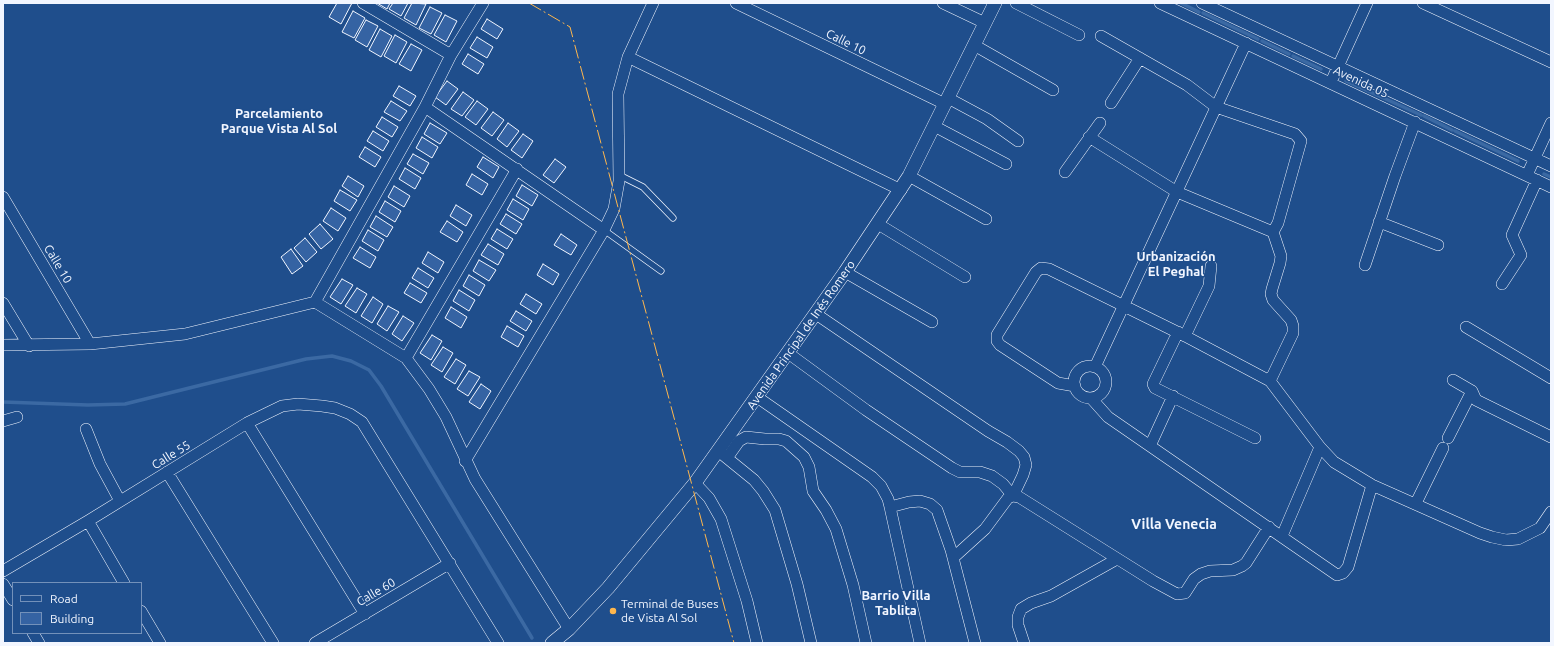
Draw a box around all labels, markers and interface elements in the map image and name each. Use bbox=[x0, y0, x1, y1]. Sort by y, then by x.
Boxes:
street label: Calle 10 bbox=[824, 26, 868, 58]
street label: Avenida 05 bbox=[1331, 63, 1391, 101]
district label: Parcelamiento Parque Vista Al Sol bbox=[221, 106, 337, 137]
street label: Calle 10 bbox=[41, 242, 75, 286]
district label: Urbanización El Peghal bbox=[1136, 249, 1216, 280]
street label: Avenida Principal de Inés Romero bbox=[744, 258, 858, 412]
street label: Calle 55 bbox=[149, 438, 193, 472]
district label: Villa Venecia bbox=[1131, 516, 1217, 532]
street label: Calle 60 bbox=[354, 575, 398, 609]
legend bbox=[12, 582, 142, 634]
district label: Barrio Villa Tablita bbox=[861, 588, 931, 619]
text: Road bbox=[50, 592, 78, 605]
place label: Terminal de Buses de Vista Al Sol bbox=[621, 597, 718, 625]
marker: Terminal de Buses de Vista Al Sol bbox=[608, 606, 618, 616]
text: Building bbox=[50, 612, 94, 625]

